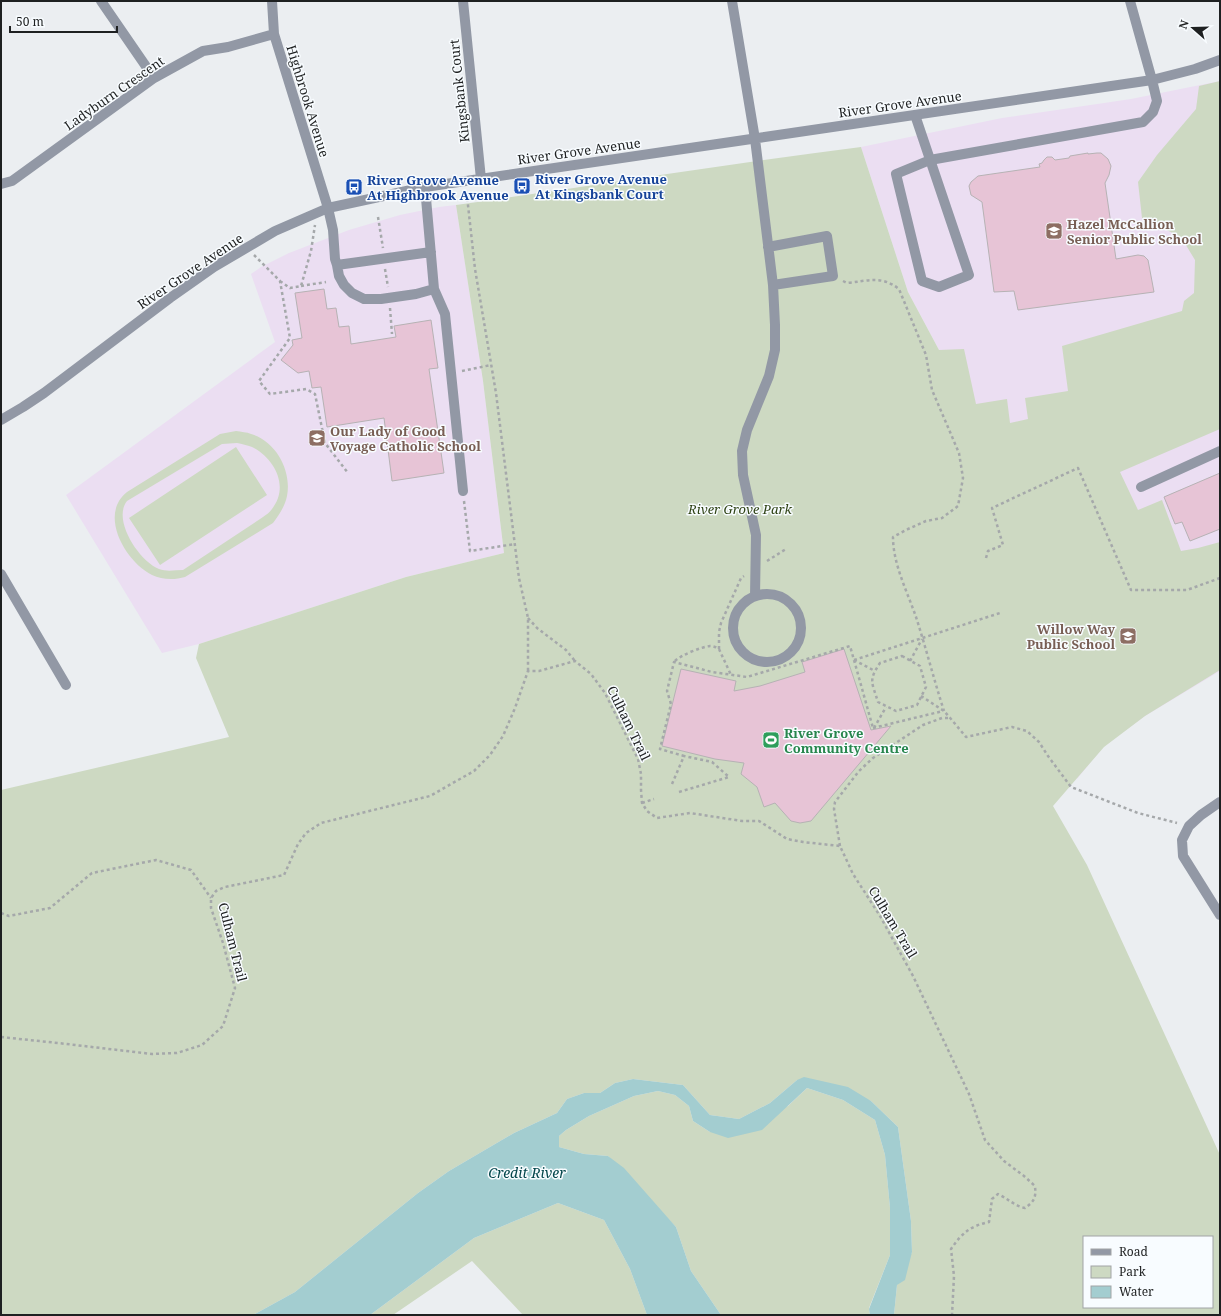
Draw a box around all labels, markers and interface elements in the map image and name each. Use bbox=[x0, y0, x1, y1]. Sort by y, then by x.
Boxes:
scale bar bbox=[10, 8, 117, 34]
north arrow bbox=[1173, 8, 1213, 48]
text: 50 m bbox=[16, 13, 44, 30]
text: N bbox=[1175, 17, 1192, 31]
street label: Kingsbank Court bbox=[445, 38, 473, 143]
street label: Highbrook Avenue bbox=[282, 43, 334, 159]
street label: Ladyburn Crescent bbox=[60, 52, 168, 134]
street label: River Grove Avenue bbox=[837, 86, 963, 122]
street label: River Grove Avenue bbox=[516, 133, 642, 169]
place label: River Grove Avenue At Kingsbank Court bbox=[535, 170, 667, 203]
place label: River Grove Avenue At Highbrook Avenue bbox=[367, 171, 509, 204]
bus stop icon: River Grove Avenue At Kingsbank Court bbox=[512, 176, 532, 196]
bus stop icon: River Grove Avenue At Highbrook Avenue bbox=[344, 177, 364, 197]
place label: Hazel McCallion Senior Public School bbox=[1067, 215, 1202, 248]
school or university icon: Hazel McCallion Senior Public School bbox=[1044, 221, 1064, 241]
street label: River Grove Avenue bbox=[134, 229, 246, 313]
place label: Our Lady of Good Voyage Catholic School bbox=[330, 422, 481, 455]
school or university icon: Our Lady of Good Voyage Catholic School bbox=[307, 428, 327, 448]
park label: River Grove Park bbox=[687, 500, 793, 518]
place label: Willow Way Public School bbox=[1027, 620, 1115, 653]
school or university icon: Willow Way Public School bbox=[1118, 626, 1138, 646]
street label: Culham Trail bbox=[603, 683, 655, 763]
place label: River Grove Community Centre bbox=[784, 724, 909, 757]
sports icon: River Grove Community Centre bbox=[761, 730, 781, 750]
street label: Culham Trail bbox=[864, 883, 922, 961]
street label: Culham Trail bbox=[214, 901, 252, 983]
water label: Credit River bbox=[488, 1163, 566, 1182]
legend bbox=[1083, 1236, 1213, 1308]
text: Road bbox=[1119, 1243, 1149, 1260]
text: Park bbox=[1119, 1263, 1147, 1280]
text: Water bbox=[1119, 1283, 1154, 1300]

